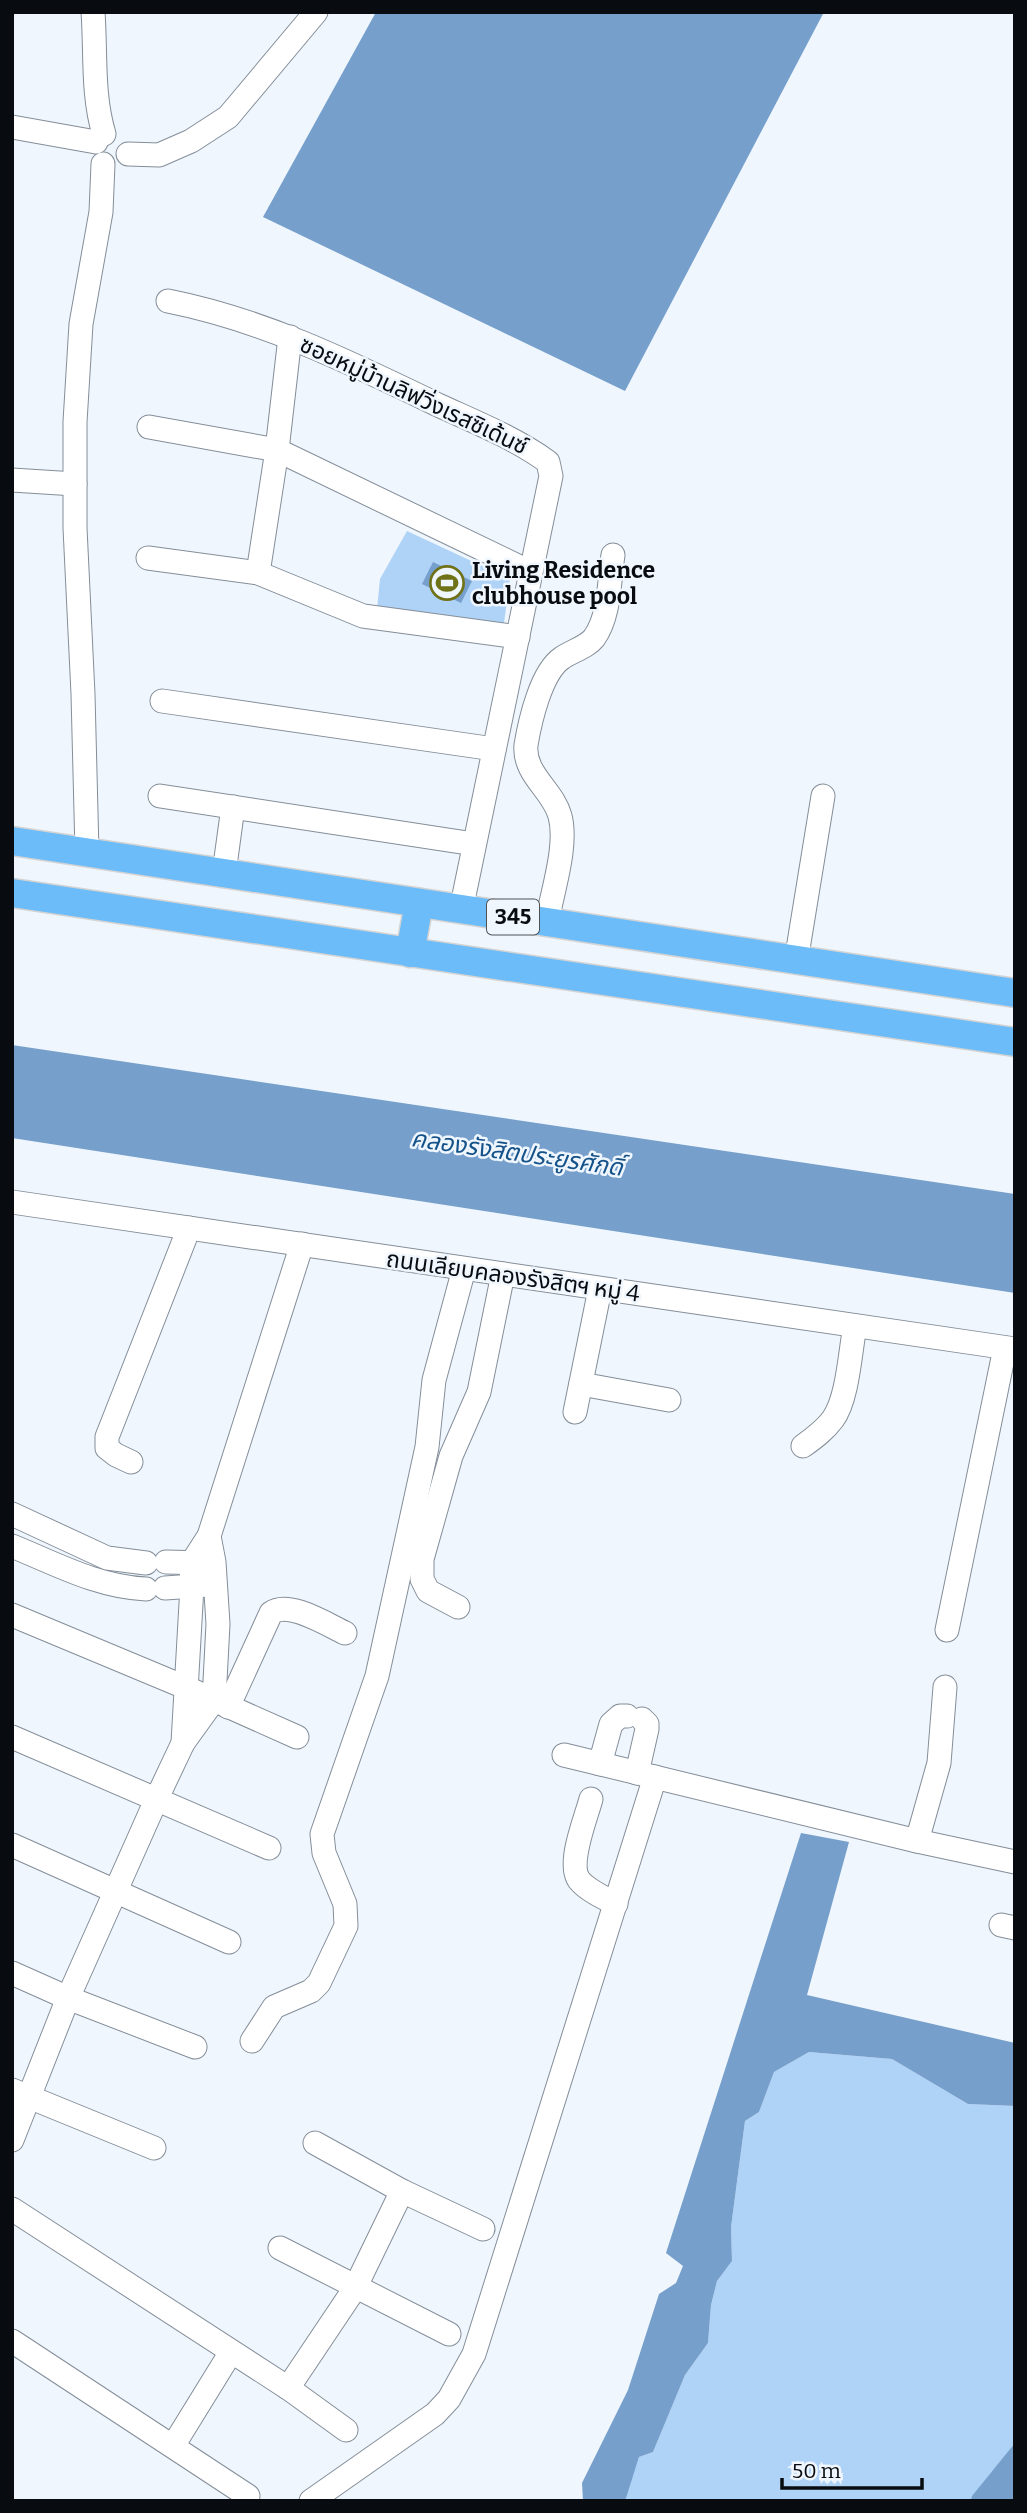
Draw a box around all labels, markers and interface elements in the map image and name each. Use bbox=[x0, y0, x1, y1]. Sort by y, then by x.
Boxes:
street label: ซอยหมู่บ้านลิฟวิ่งเรสซิเด้นซ์ bbox=[295, 329, 533, 461]
place label: Living Residence clubhouse pool bbox=[472, 556, 655, 610]
sports icon: Living Residence clubhouse pool bbox=[428, 564, 466, 602]
road number: 345 bbox=[487, 900, 539, 934]
water label: คลองรังสิตประยูรศักดิ์ bbox=[409, 1124, 631, 1184]
street label: ถนนเลียบคลองรังสิตฯ หมู่ 4 bbox=[384, 1244, 642, 1309]
scale bar bbox=[782, 2446, 922, 2490]
text: 50 m bbox=[792, 2458, 841, 2484]

